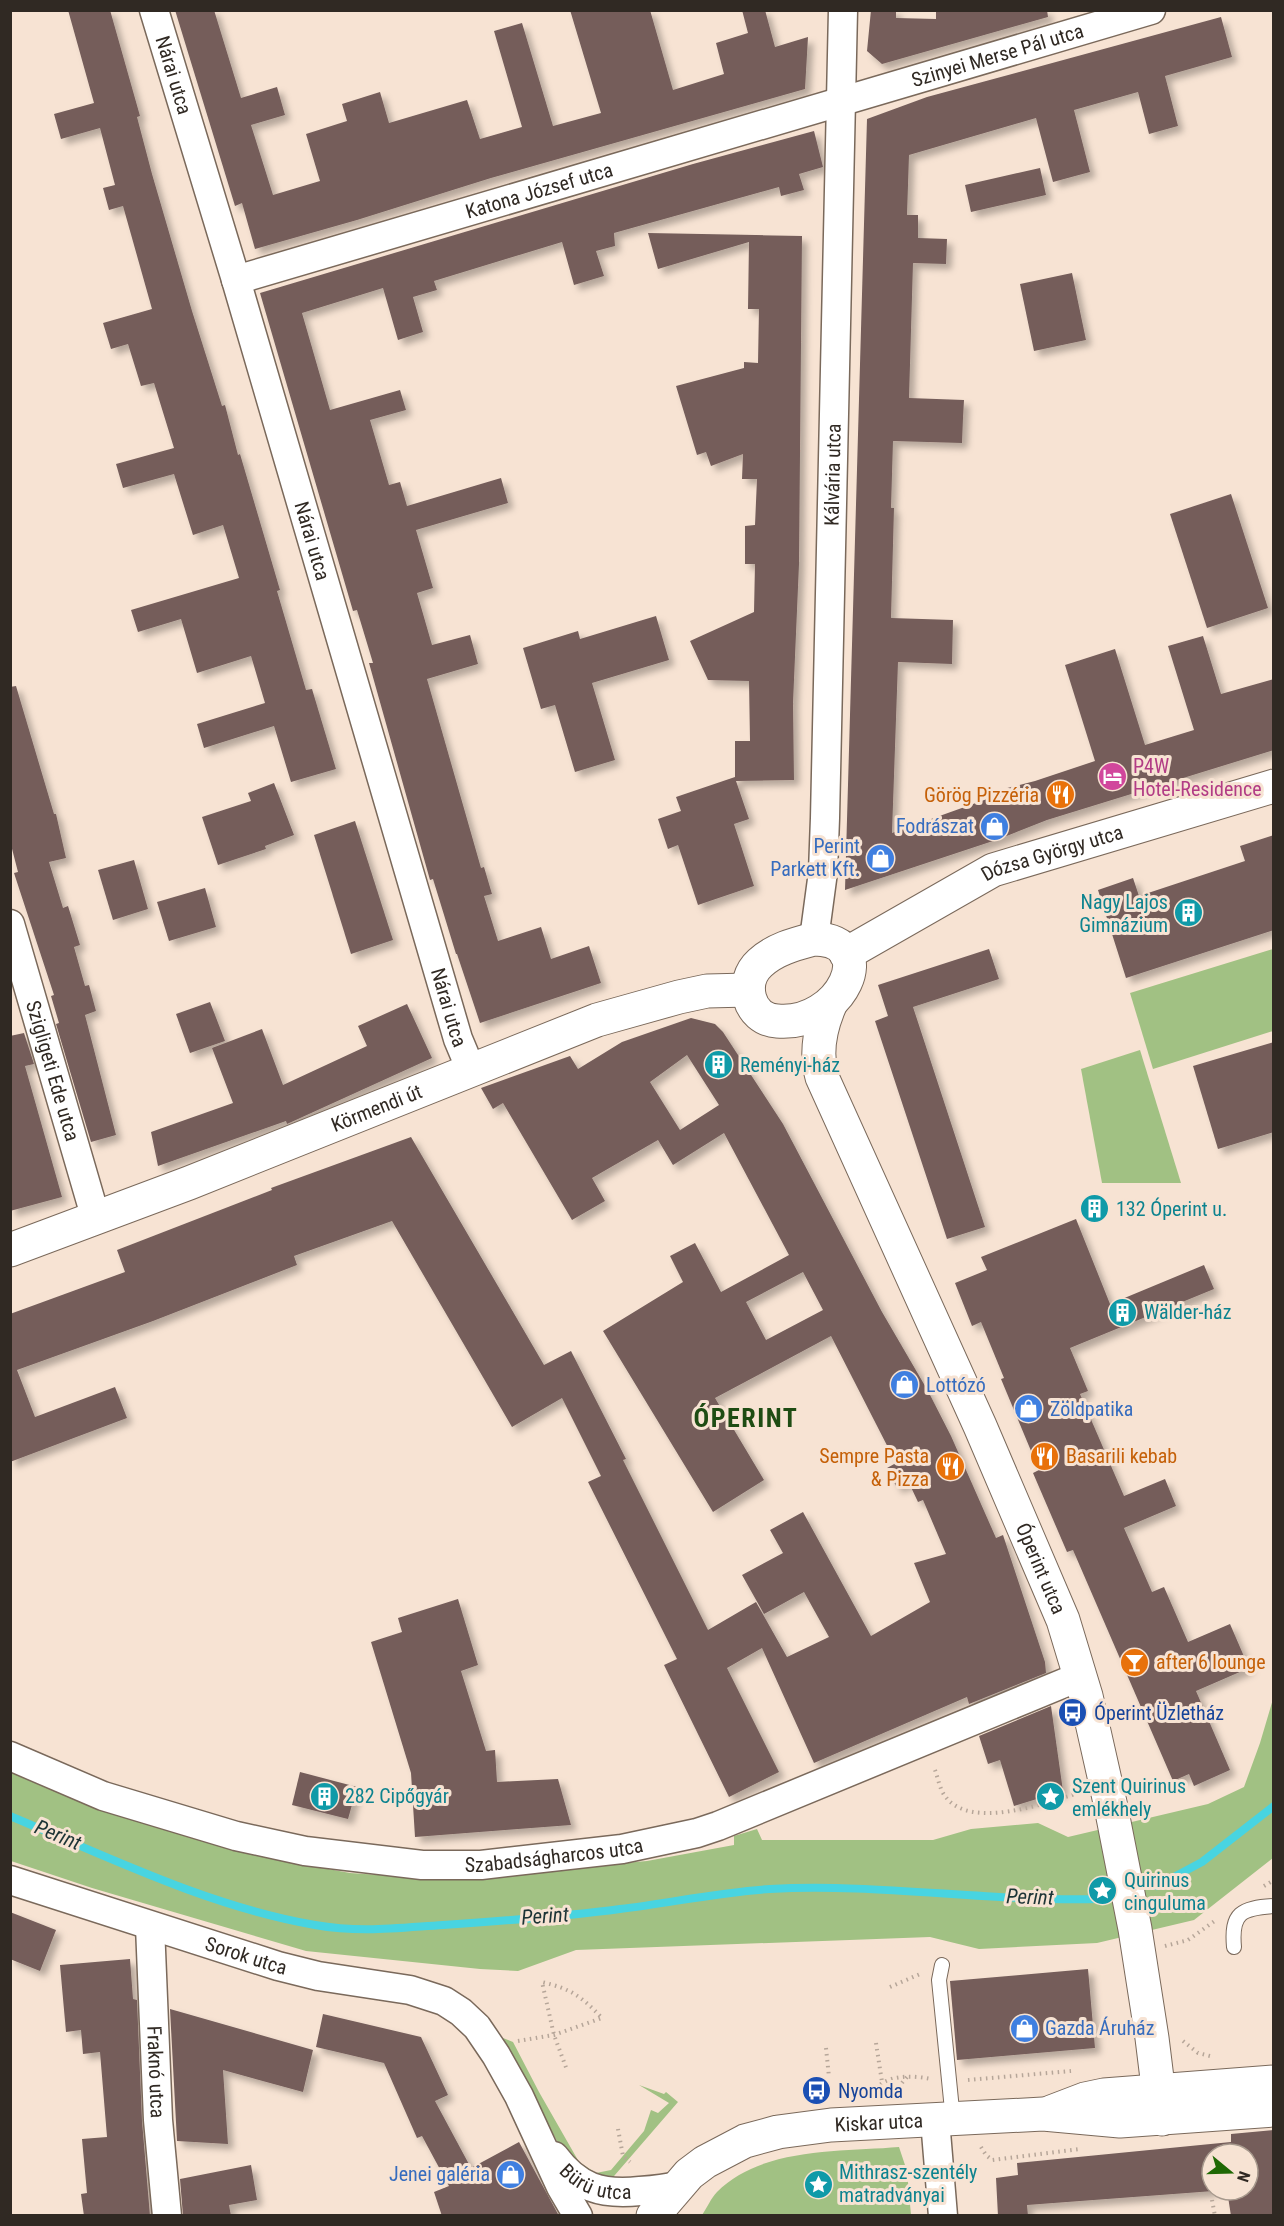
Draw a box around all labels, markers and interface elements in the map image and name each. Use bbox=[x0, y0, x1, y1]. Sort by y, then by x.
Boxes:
street label: Szinyei Merse Pál utca bbox=[909, 19, 1086, 92]
street label: Nárai utca bbox=[151, 33, 197, 117]
street label: Katona József utca bbox=[463, 157, 616, 224]
street label: Kálvária utca bbox=[820, 423, 846, 526]
street label: Nárai utca bbox=[289, 499, 335, 583]
place label: P4W Hotel-Residence bbox=[1133, 754, 1262, 801]
hotel icon: P4W Hotel-Residence bbox=[1096, 761, 1128, 793]
restaurant icon: Görög Pizzéria bbox=[1044, 779, 1076, 811]
place label: Görög Pizzéria bbox=[924, 783, 1039, 807]
shop icon: Fodrászat bbox=[979, 810, 1011, 842]
place label: Fodrászat bbox=[896, 814, 974, 838]
street label: Dózsa György utca bbox=[977, 820, 1126, 886]
place label: Perint Parkett Kft. bbox=[770, 834, 860, 881]
shop icon: Perint Parkett Kft. bbox=[865, 842, 897, 874]
place label: Nagy Lajos Gimnázium bbox=[1079, 890, 1168, 937]
building icon: Nagy Lajos Gimnázium bbox=[1173, 897, 1205, 929]
street label: Nárai utca bbox=[426, 965, 472, 1051]
street label: Szigligeti Ede utca bbox=[21, 998, 85, 1144]
building icon: Reményi-ház bbox=[703, 1049, 735, 1081]
place label: Reményi-ház bbox=[740, 1053, 840, 1077]
street label: Körmendi út bbox=[328, 1079, 425, 1137]
building icon: 132 Óperint u. bbox=[1079, 1193, 1111, 1225]
place label: 132 Óperint u. bbox=[1116, 1197, 1227, 1221]
building icon: Wälder-ház bbox=[1107, 1296, 1139, 1328]
place label: Wälder-ház bbox=[1144, 1300, 1231, 1324]
shop icon: Lottózó bbox=[889, 1369, 921, 1401]
place label: Lottózó bbox=[926, 1373, 986, 1397]
shop icon: Zöldpatika bbox=[1013, 1393, 1045, 1425]
place label: Zöldpatika bbox=[1050, 1397, 1133, 1421]
district label: ÓPERINT bbox=[694, 1403, 798, 1433]
restaurant icon: Basarili kebab bbox=[1029, 1440, 1061, 1472]
place label: Sempre Pasta & Pizza bbox=[819, 1444, 929, 1491]
place label: Basarili kebab bbox=[1066, 1444, 1177, 1468]
restaurant icon: Sempre Pasta & Pizza bbox=[934, 1451, 966, 1483]
street label: Óperint utca bbox=[1011, 1519, 1071, 1618]
bar icon: after 6 lounge bbox=[1119, 1646, 1151, 1678]
place label: after 6 lounge bbox=[1156, 1650, 1266, 1674]
bus stop icon: Óperint Üzletház bbox=[1057, 1697, 1089, 1729]
place label: Óperint Üzletház bbox=[1094, 1701, 1224, 1725]
place label: Szent Quirinus emlékhely bbox=[1072, 1774, 1186, 1821]
building icon: 282 Cipőgyár bbox=[308, 1780, 340, 1812]
place icon: Szent Quirinus emlékhely bbox=[1035, 1781, 1067, 1813]
place label: 282 Cipőgyár bbox=[345, 1784, 449, 1808]
water label: Perint bbox=[31, 1815, 85, 1855]
street label: Szabadságharcos utca bbox=[465, 1833, 645, 1877]
place label: Quirinus cinguluma bbox=[1124, 1868, 1206, 1915]
place icon: Quirinus cinguluma bbox=[1087, 1875, 1119, 1907]
water label: Perint bbox=[1006, 1884, 1055, 1910]
water label: Perint bbox=[520, 1902, 570, 1930]
street label: Sorok utca bbox=[202, 1931, 289, 1980]
shop icon: Gazda Áruház bbox=[1008, 2012, 1040, 2044]
place label: Gazda Áruház bbox=[1045, 2016, 1154, 2040]
street label: Fraknó utca bbox=[142, 2025, 170, 2119]
bus stop icon: Nyomda bbox=[801, 2075, 833, 2107]
place label: Nyomda bbox=[838, 2079, 903, 2103]
street label: Kiskar utca bbox=[834, 2108, 924, 2137]
north arrow bbox=[1200, 2142, 1260, 2202]
shop icon: Jenei galéria bbox=[495, 2158, 527, 2190]
street label: Bürü utca bbox=[555, 2159, 632, 2204]
place label: Mithrasz-szentély matradványai bbox=[839, 2160, 977, 2207]
place label: Jenei galéria bbox=[389, 2162, 490, 2186]
place icon: Mithrasz-szentély matradványai bbox=[802, 2168, 834, 2200]
text: N bbox=[1233, 2169, 1254, 2184]

